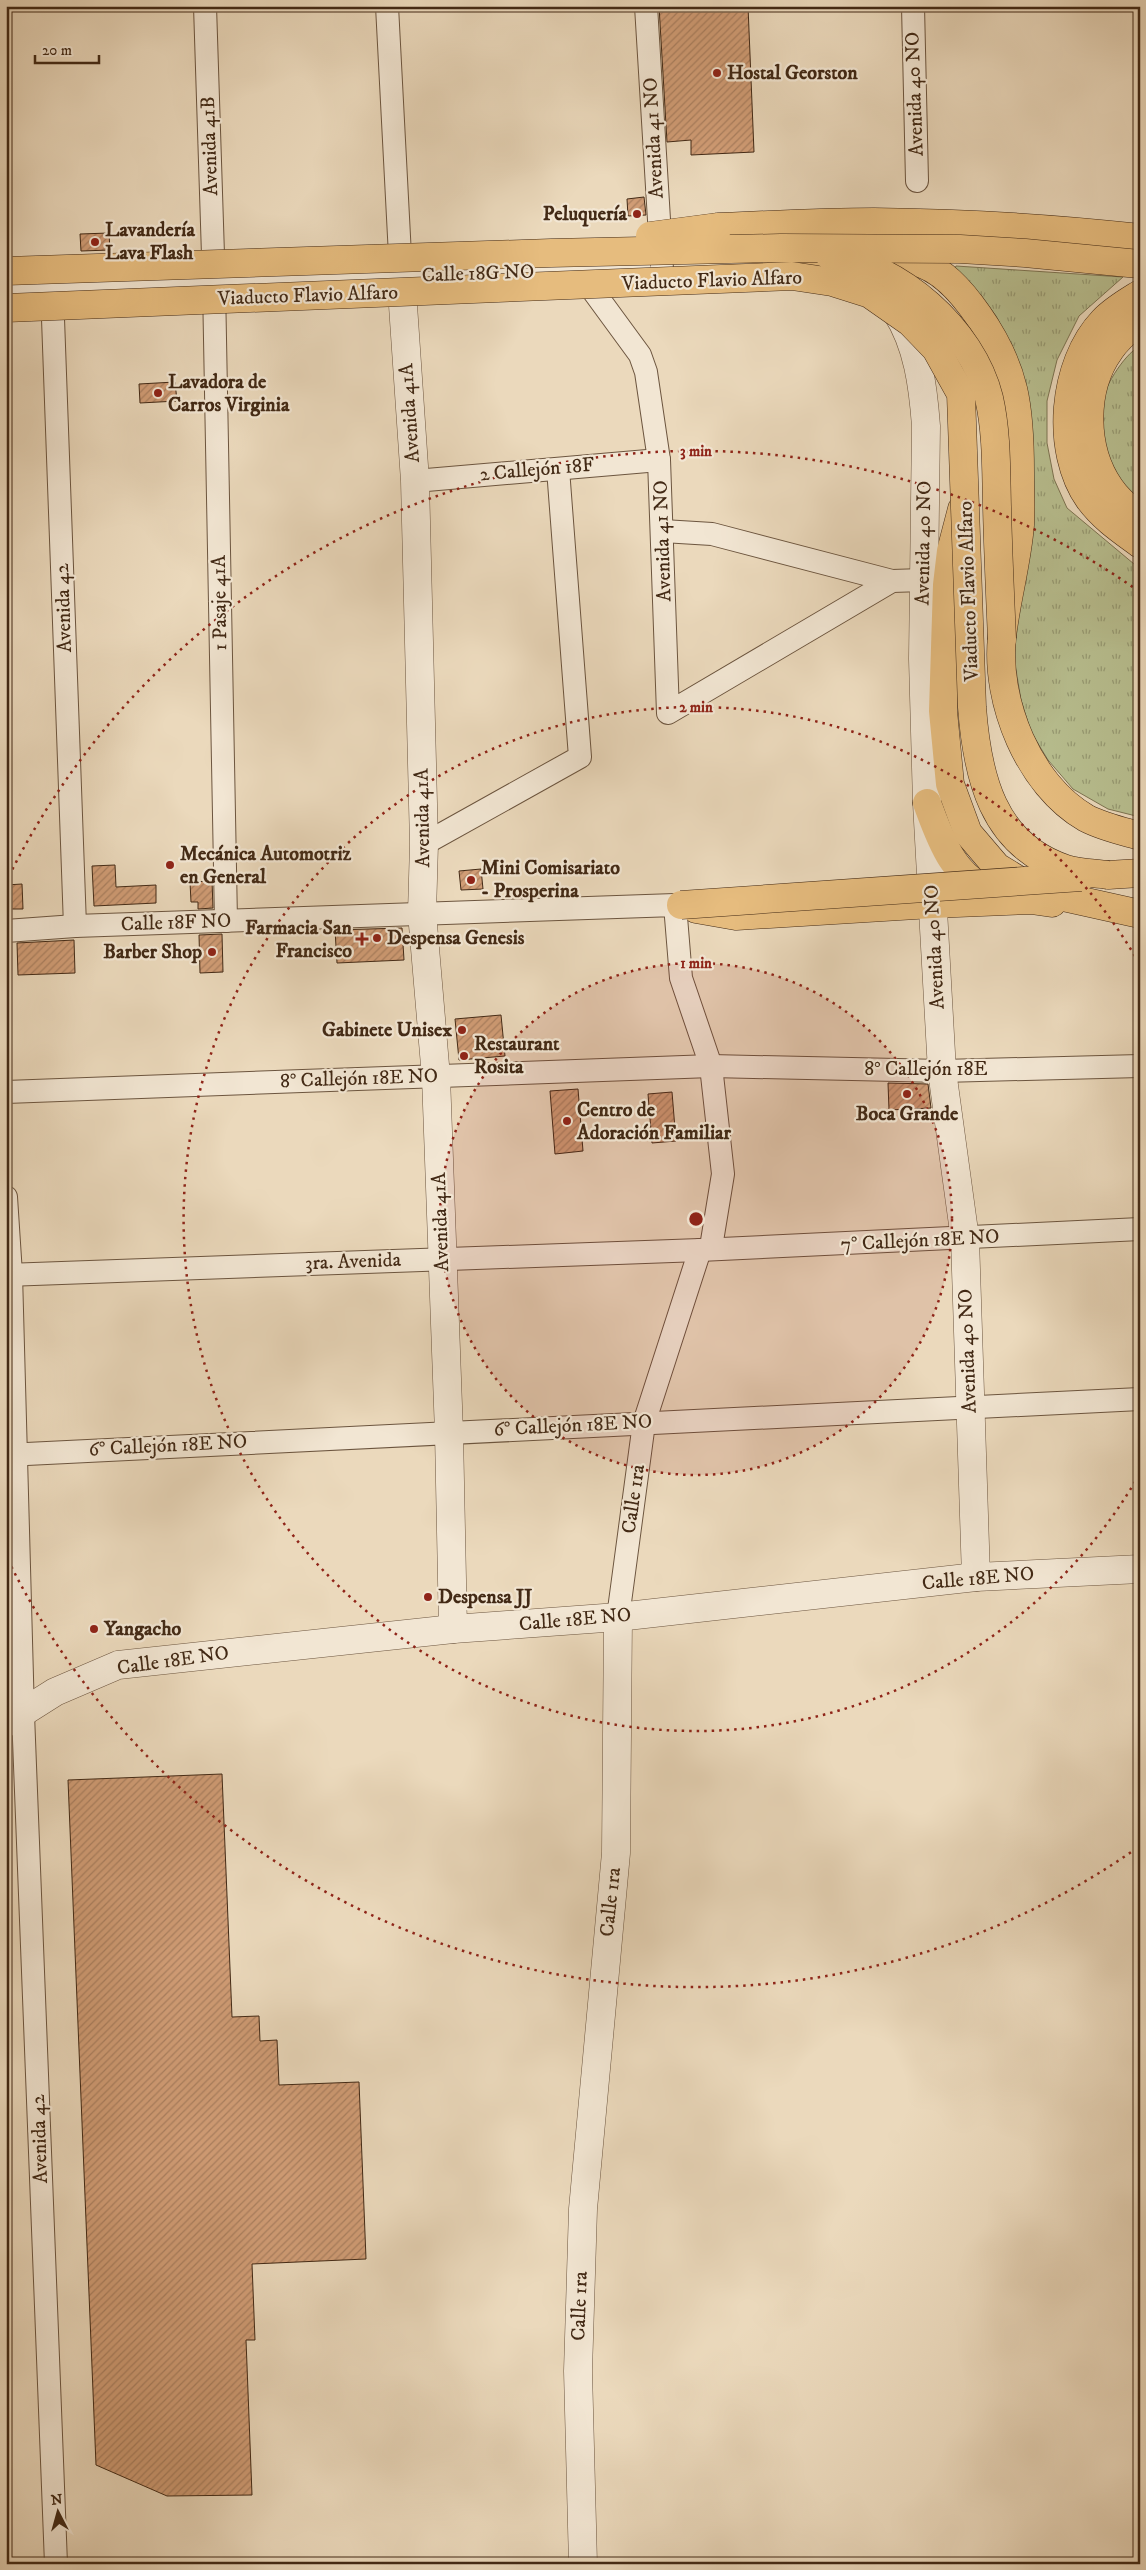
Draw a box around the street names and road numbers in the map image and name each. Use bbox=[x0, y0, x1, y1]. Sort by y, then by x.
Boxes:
street label: Avenida 40 NO bbox=[900, 31, 930, 157]
street label: Avenida 41 NO bbox=[638, 77, 670, 199]
street label: Avenida 41B bbox=[196, 96, 224, 196]
street label: Calle 18G NO bbox=[421, 260, 535, 288]
street label: Viaducto Flavio Alfaro bbox=[620, 265, 803, 297]
street label: Viaducto Flavio Alfaro bbox=[216, 280, 399, 312]
street label: Avenida 41A bbox=[394, 362, 426, 463]
street label: 2 Callejón 18F bbox=[479, 453, 595, 487]
street label: Avenida 41 NO bbox=[648, 480, 678, 602]
street label: Avenida 40 NO bbox=[910, 480, 938, 606]
street label: Viaducto Flavio Alfaro bbox=[953, 500, 985, 683]
street label: 1 Pasaje 41A bbox=[207, 555, 233, 651]
street label: Avenida 42 bbox=[50, 563, 78, 653]
street label: Avenida 41A bbox=[410, 768, 436, 868]
street label: Avenida 40 NO bbox=[919, 884, 951, 1010]
street label: Calle 18F NO bbox=[120, 909, 232, 937]
street label: 8° Callejón 18E bbox=[864, 1057, 988, 1082]
street label: 8° Callejón 18E NO bbox=[280, 1064, 438, 1094]
street label: Avenida 41A bbox=[427, 1172, 455, 1272]
street label: 7° Callejón 18E NO bbox=[840, 1224, 1000, 1258]
street label: 3ra. Avenida bbox=[305, 1248, 402, 1276]
street label: Avenida 40 NO bbox=[953, 1288, 983, 1414]
street label: 6° Callejón 18E NO bbox=[493, 1409, 653, 1443]
street label: 6° Callejón 18E NO bbox=[88, 1429, 248, 1463]
street label: Calle 1ra bbox=[617, 1462, 651, 1535]
street label: Calle 18E NO bbox=[921, 1562, 1035, 1596]
street label: Calle 18E NO bbox=[518, 1603, 632, 1637]
street label: Calle 18E NO bbox=[116, 1641, 230, 1681]
street label: Calle 1ra bbox=[595, 1866, 627, 1938]
street label: Avenida 42 bbox=[26, 2094, 54, 2184]
street label: Calle 1ra bbox=[566, 2270, 594, 2341]

